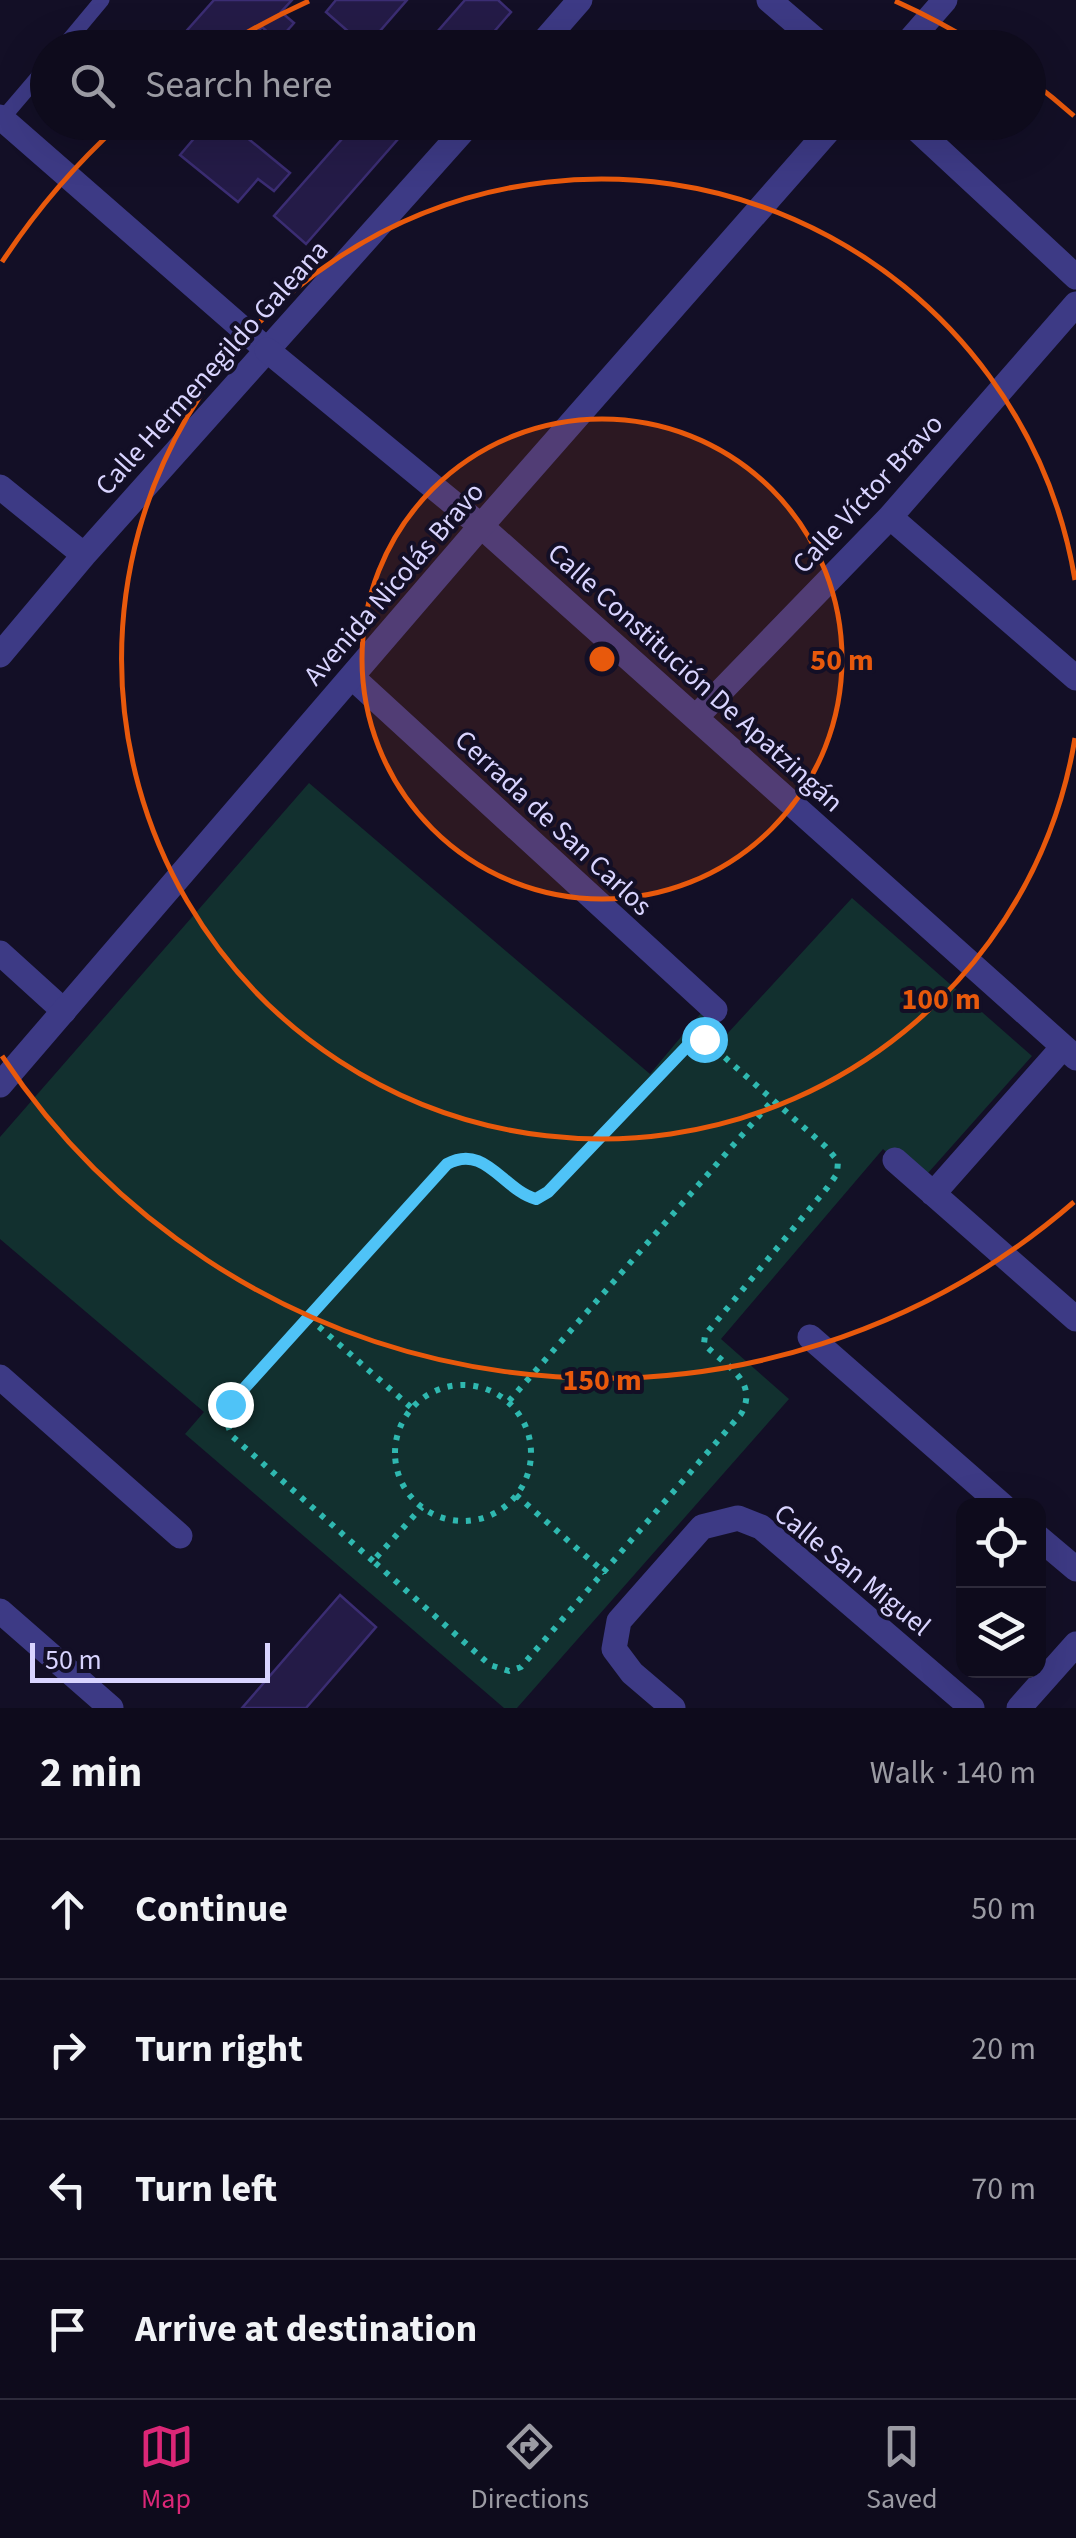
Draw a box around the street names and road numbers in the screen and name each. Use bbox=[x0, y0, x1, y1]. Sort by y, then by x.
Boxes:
street label: Calle Hermenegildo Galeana bbox=[86, 231, 338, 504]
street label: Calle Víctor Bravo bbox=[783, 405, 952, 582]
street label: Avenida Nicolás Bravo bbox=[294, 473, 493, 694]
street label: Calle Constitución De Apatzingán bbox=[539, 534, 852, 822]
street label: Cerrada de San Carlos bbox=[446, 721, 661, 925]
street label: Calle San Miguel bbox=[765, 1494, 939, 1646]

